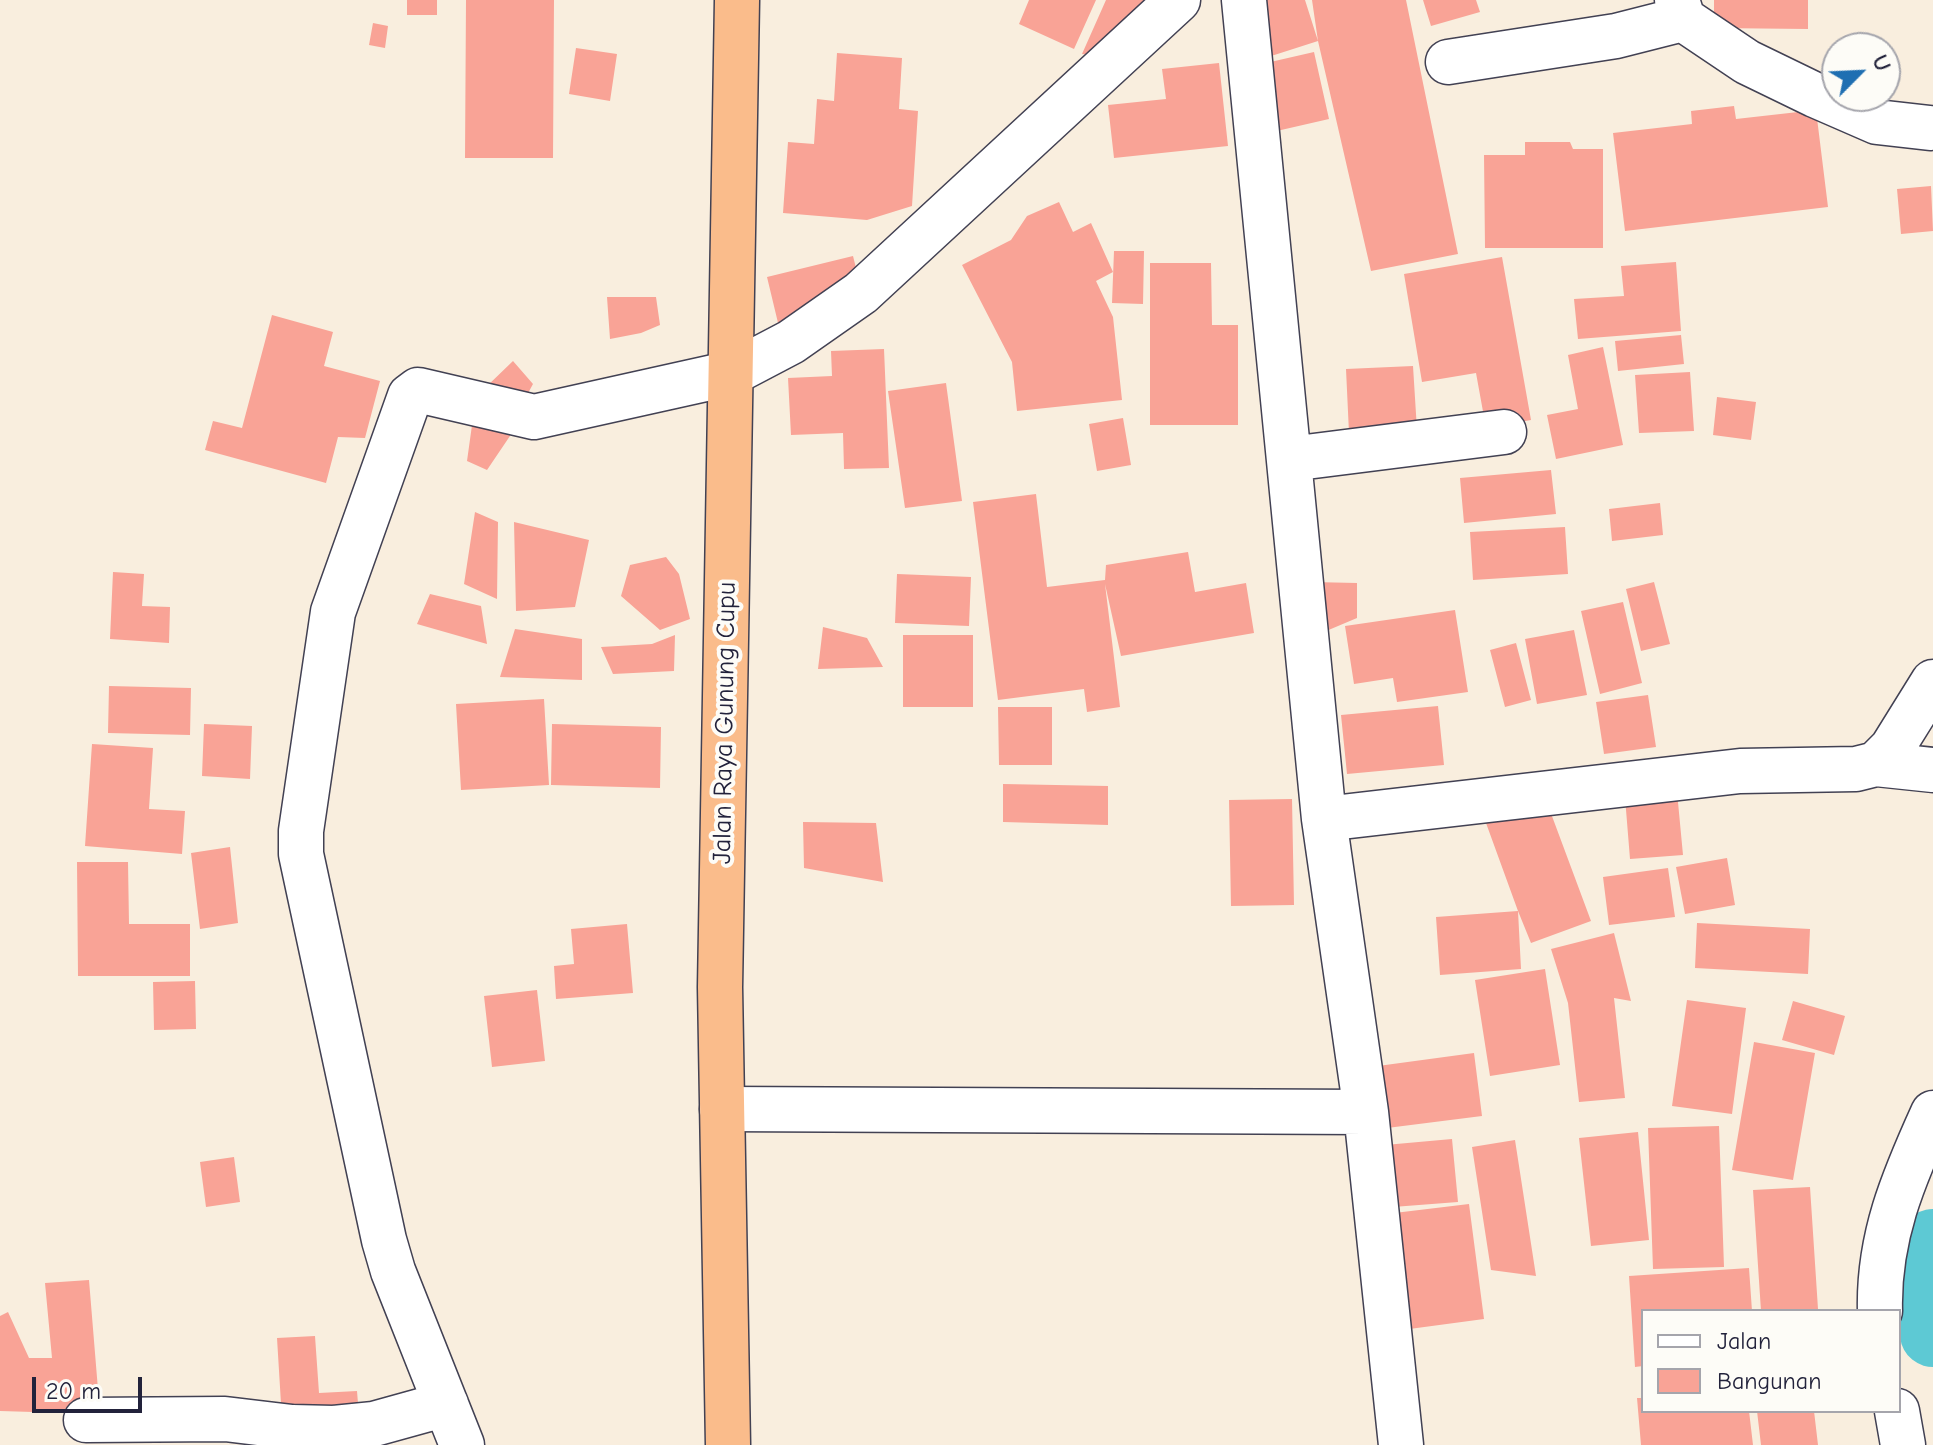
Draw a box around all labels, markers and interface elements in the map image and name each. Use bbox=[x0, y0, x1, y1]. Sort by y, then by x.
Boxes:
north arrow bbox=[1821, 32, 1901, 112]
text: U bbox=[1866, 51, 1896, 75]
street label: Jalan Raya Gunung Cupu bbox=[707, 582, 743, 864]
legend bbox=[1641, 1309, 1901, 1413]
text: Jalan bbox=[1717, 1327, 1771, 1355]
scale bar bbox=[36, 1361, 146, 1411]
text: Bangunan bbox=[1717, 1367, 1821, 1395]
text: 20 m bbox=[46, 1377, 101, 1405]

